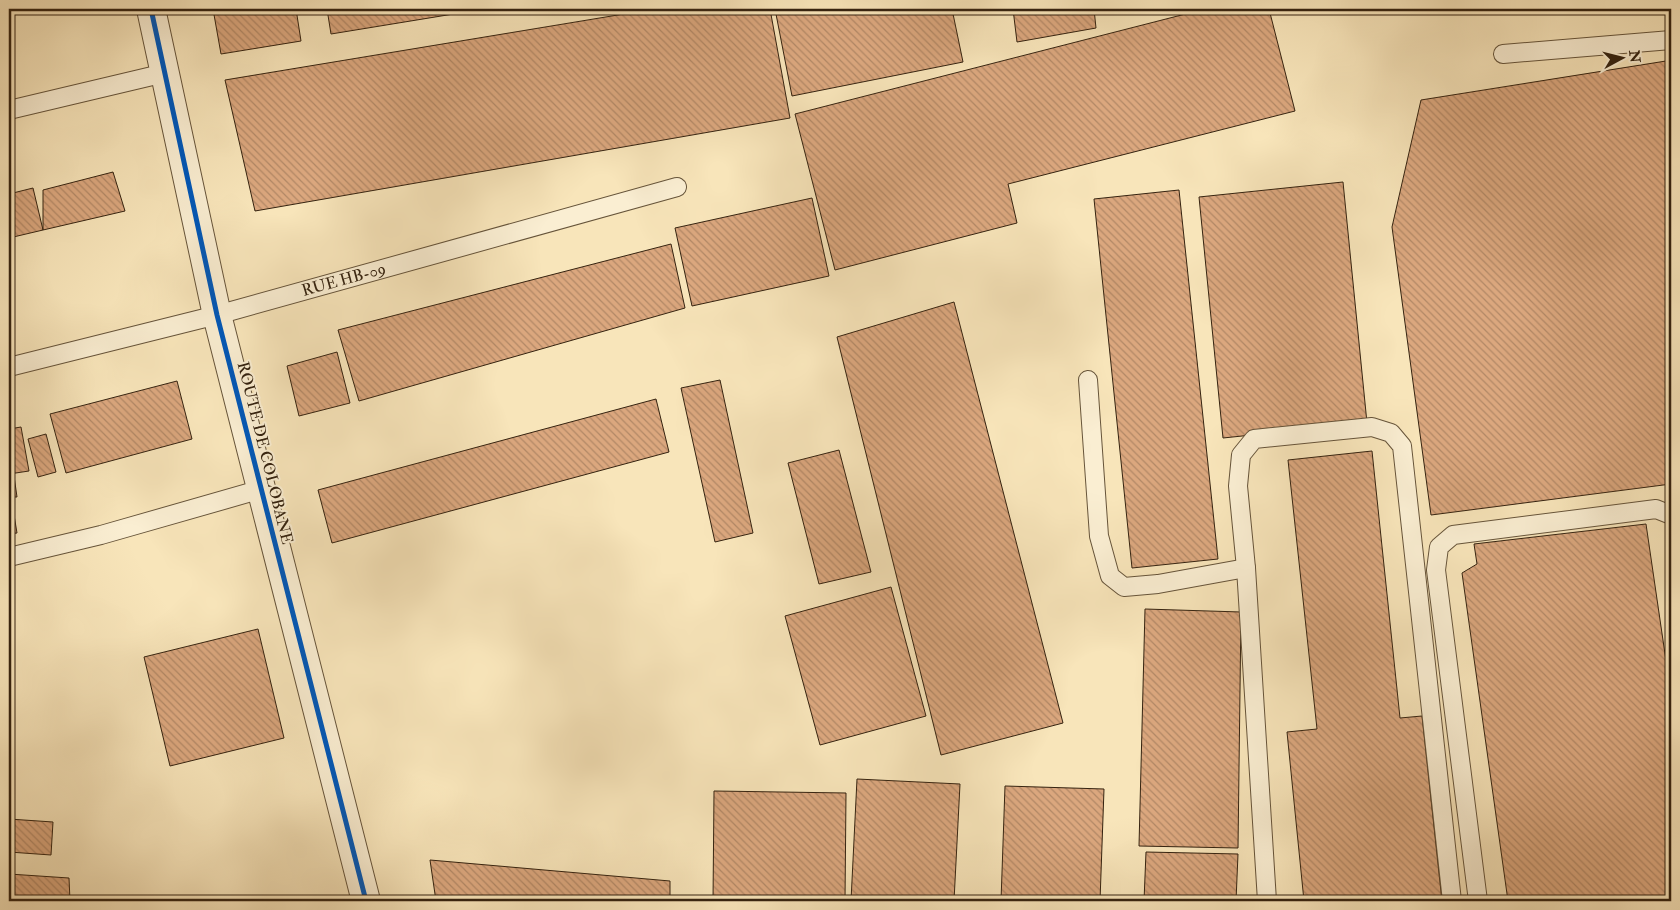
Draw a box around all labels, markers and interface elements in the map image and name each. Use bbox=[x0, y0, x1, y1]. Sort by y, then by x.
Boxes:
north arrow bbox=[1598, 32, 1648, 82]
text: N bbox=[1625, 48, 1644, 64]
street label: RUE HB-09 bbox=[300, 259, 388, 301]
street label: ROUTE DE COLOBANE bbox=[233, 360, 297, 546]

